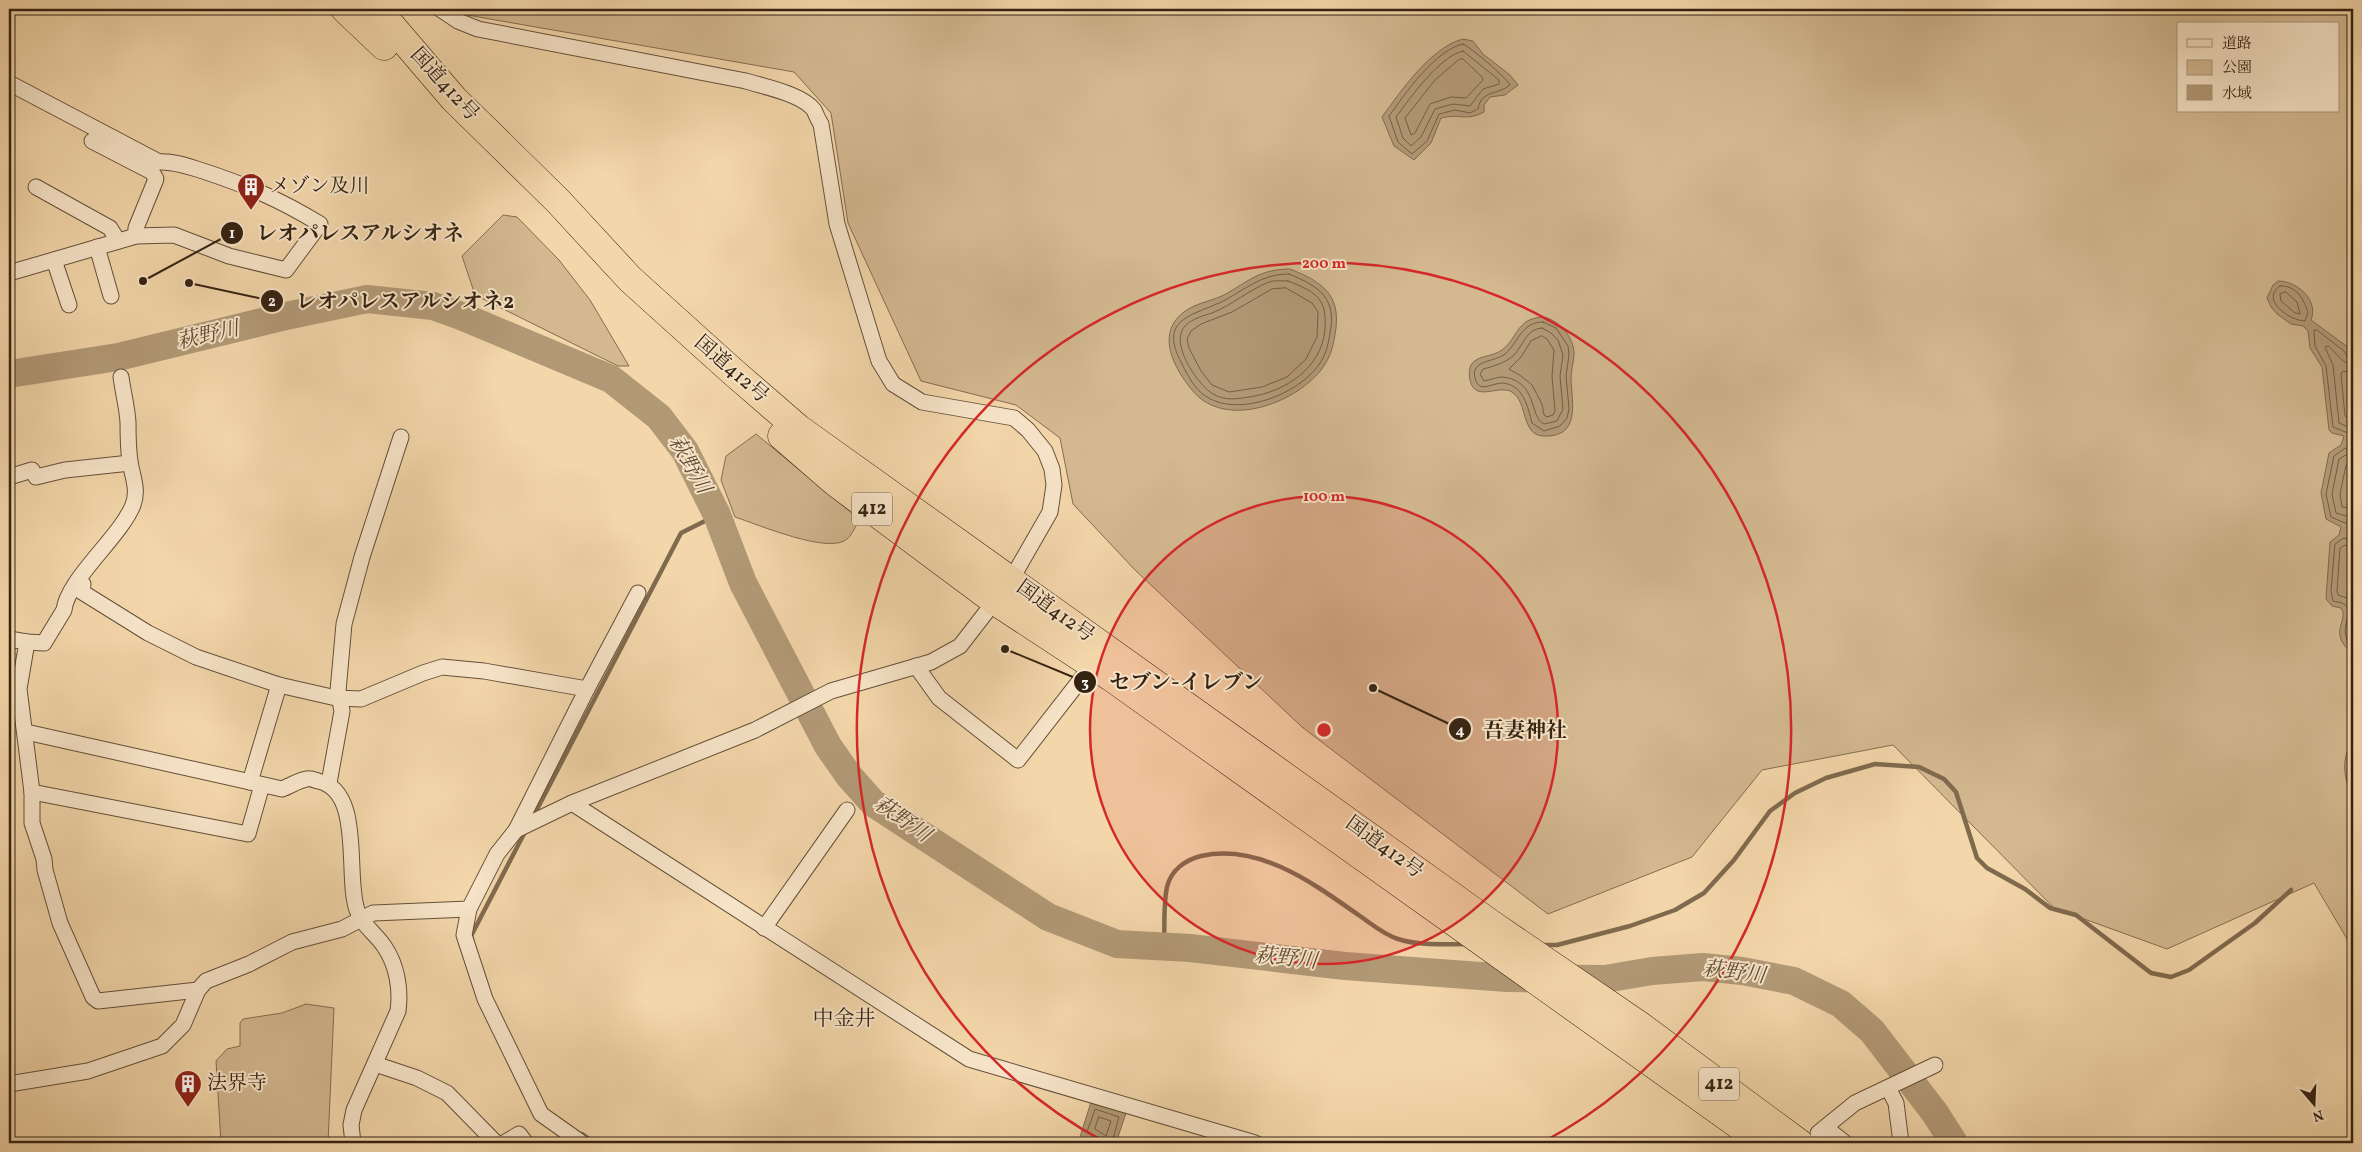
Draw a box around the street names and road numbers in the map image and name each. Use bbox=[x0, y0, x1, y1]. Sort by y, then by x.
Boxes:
street label: 国道412号 bbox=[403, 42, 485, 128]
street label: 国道412号 bbox=[688, 330, 774, 410]
road number: 412 bbox=[852, 492, 892, 526]
street label: 国道412号 bbox=[1010, 574, 1100, 650]
street label: 国道412号 bbox=[1339, 810, 1429, 886]
road number: 412 bbox=[1699, 1068, 1739, 1100]

